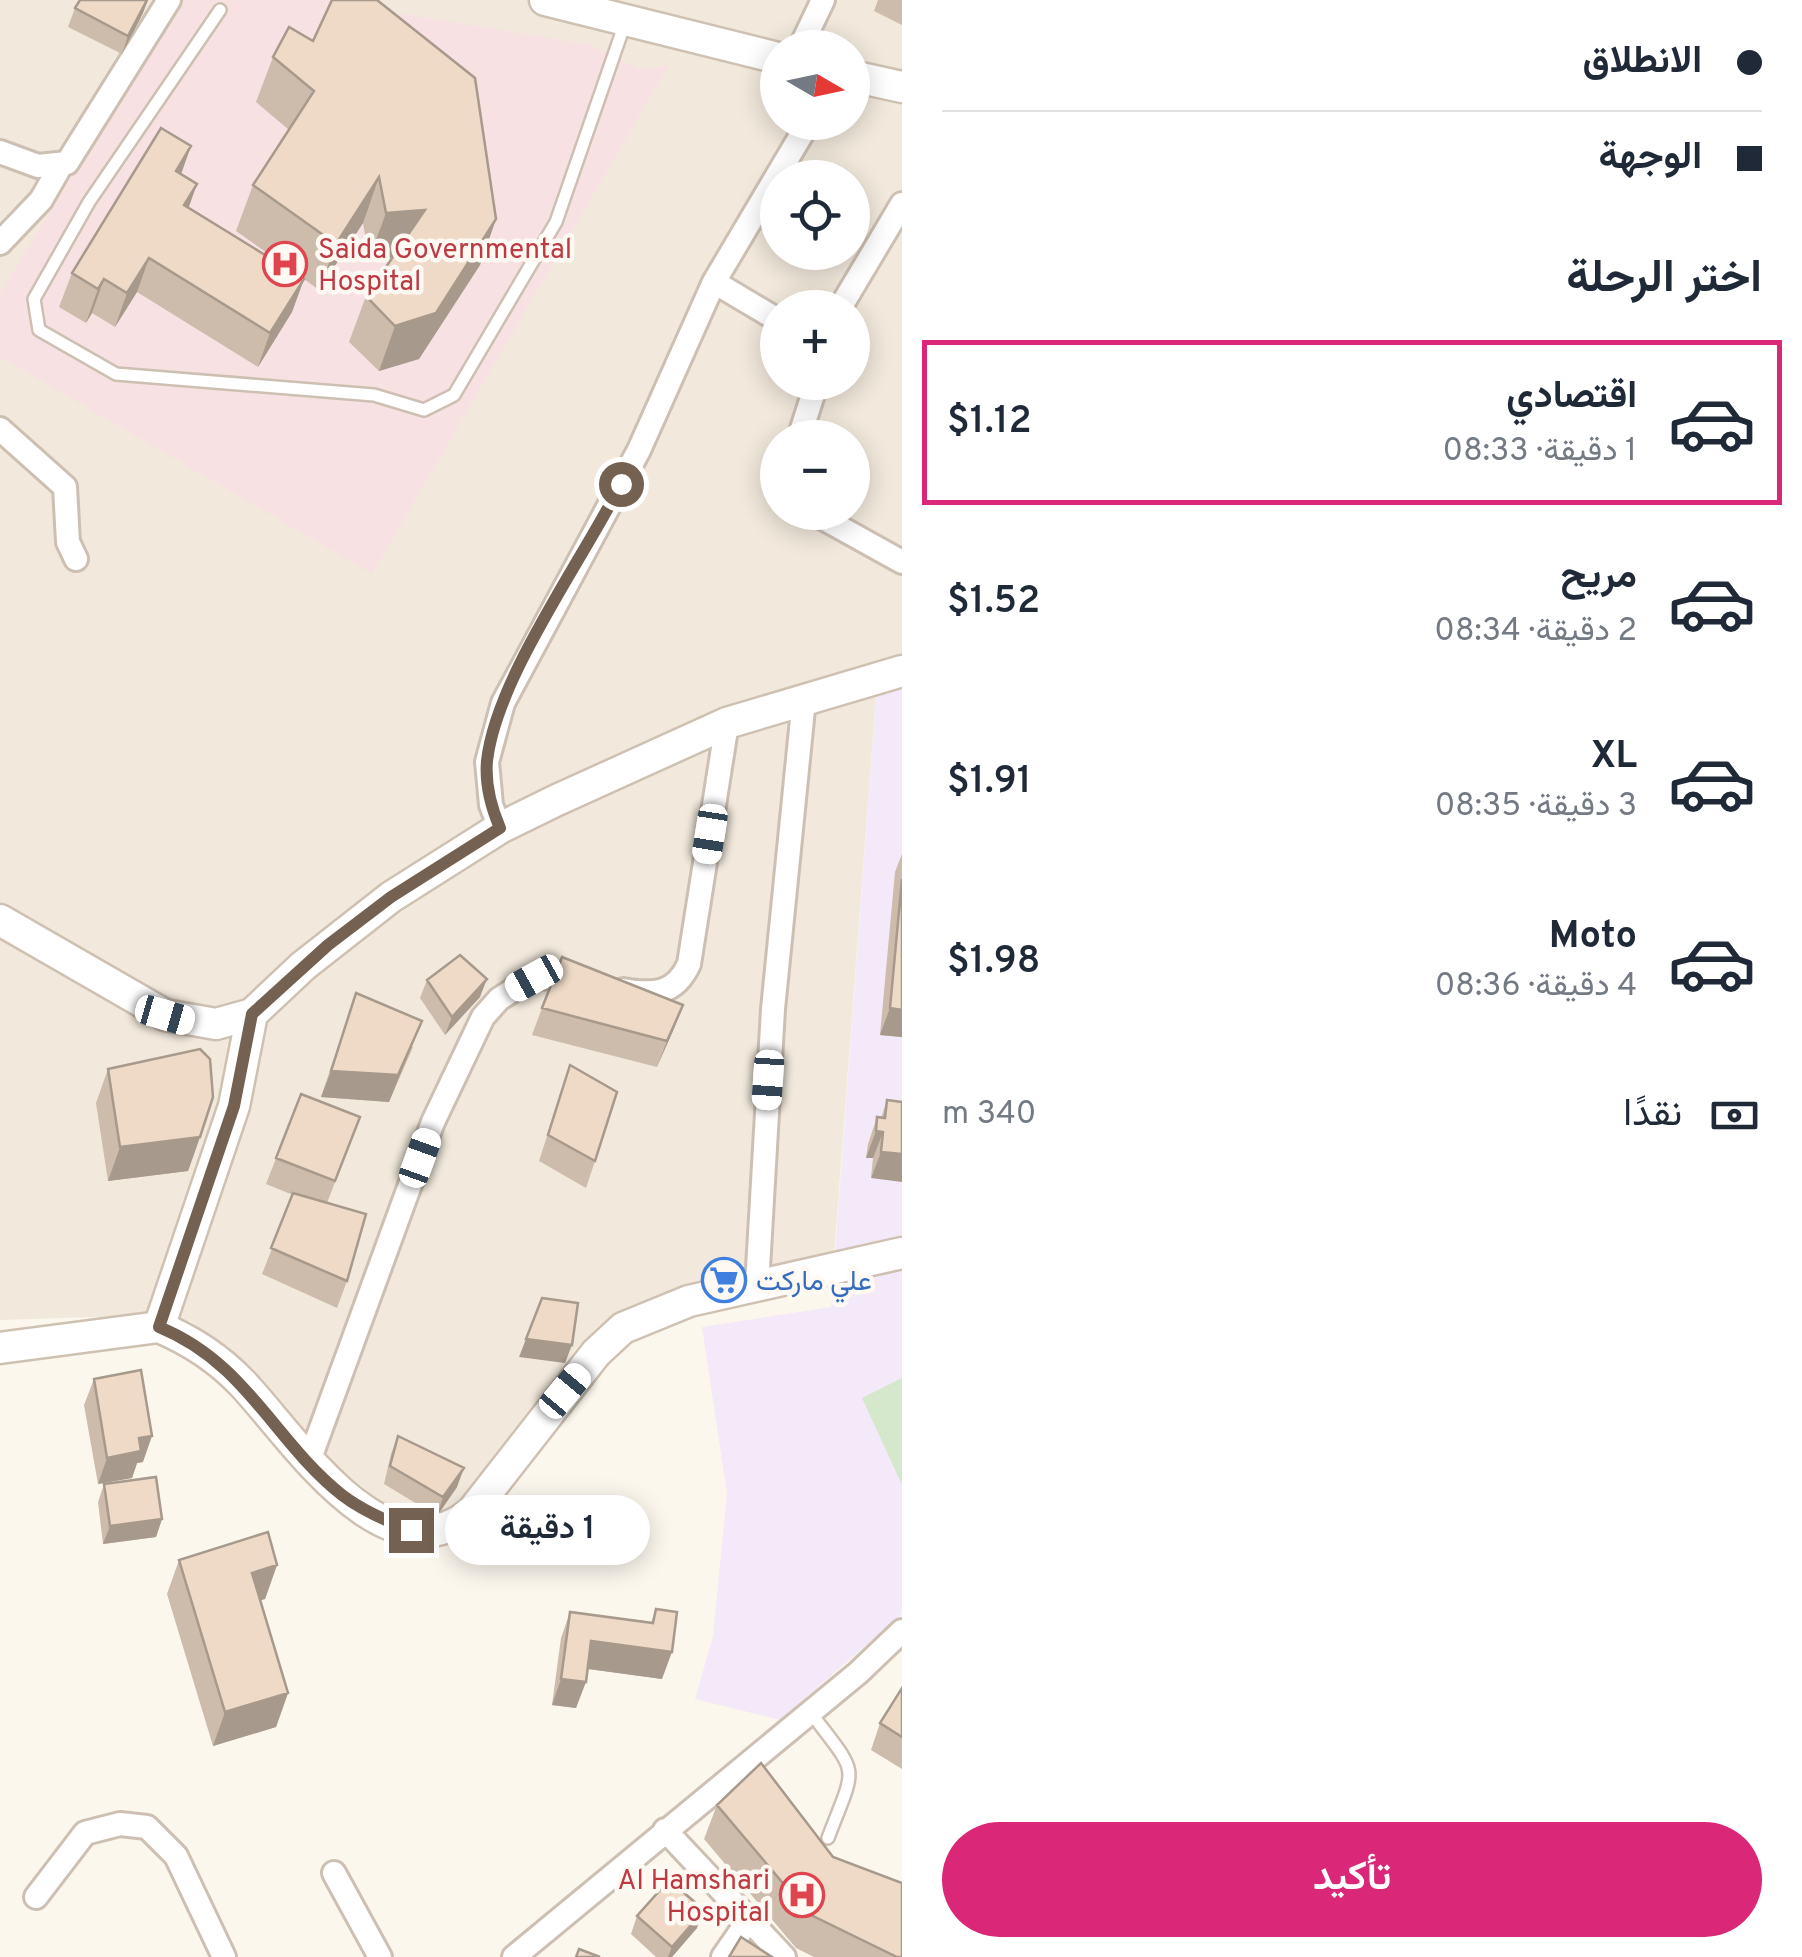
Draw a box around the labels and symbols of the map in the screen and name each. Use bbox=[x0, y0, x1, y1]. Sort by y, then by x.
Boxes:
north arrow bbox=[760, 30, 870, 140]
place label: Saida Governmental Hospital bbox=[318, 233, 572, 301]
hospital icon: Saida Governmental Hospital bbox=[262, 241, 308, 287]
route start bbox=[599, 462, 644, 507]
car bbox=[690, 802, 730, 866]
car bbox=[500, 950, 568, 1006]
car bbox=[132, 992, 198, 1038]
car bbox=[751, 1049, 785, 1111]
car bbox=[396, 1125, 444, 1191]
supermarket icon: علي ماركت bbox=[701, 1257, 747, 1303]
place label: علي ماركت bbox=[756, 1265, 872, 1303]
car bbox=[534, 1358, 596, 1424]
callout: 1 دقيقة bbox=[446, 1495, 651, 1565]
route end bbox=[389, 1508, 434, 1553]
place label: Al Hamshari Hospital bbox=[618, 1864, 770, 1932]
hospital icon: Al Hamshari Hospital bbox=[779, 1872, 825, 1918]

